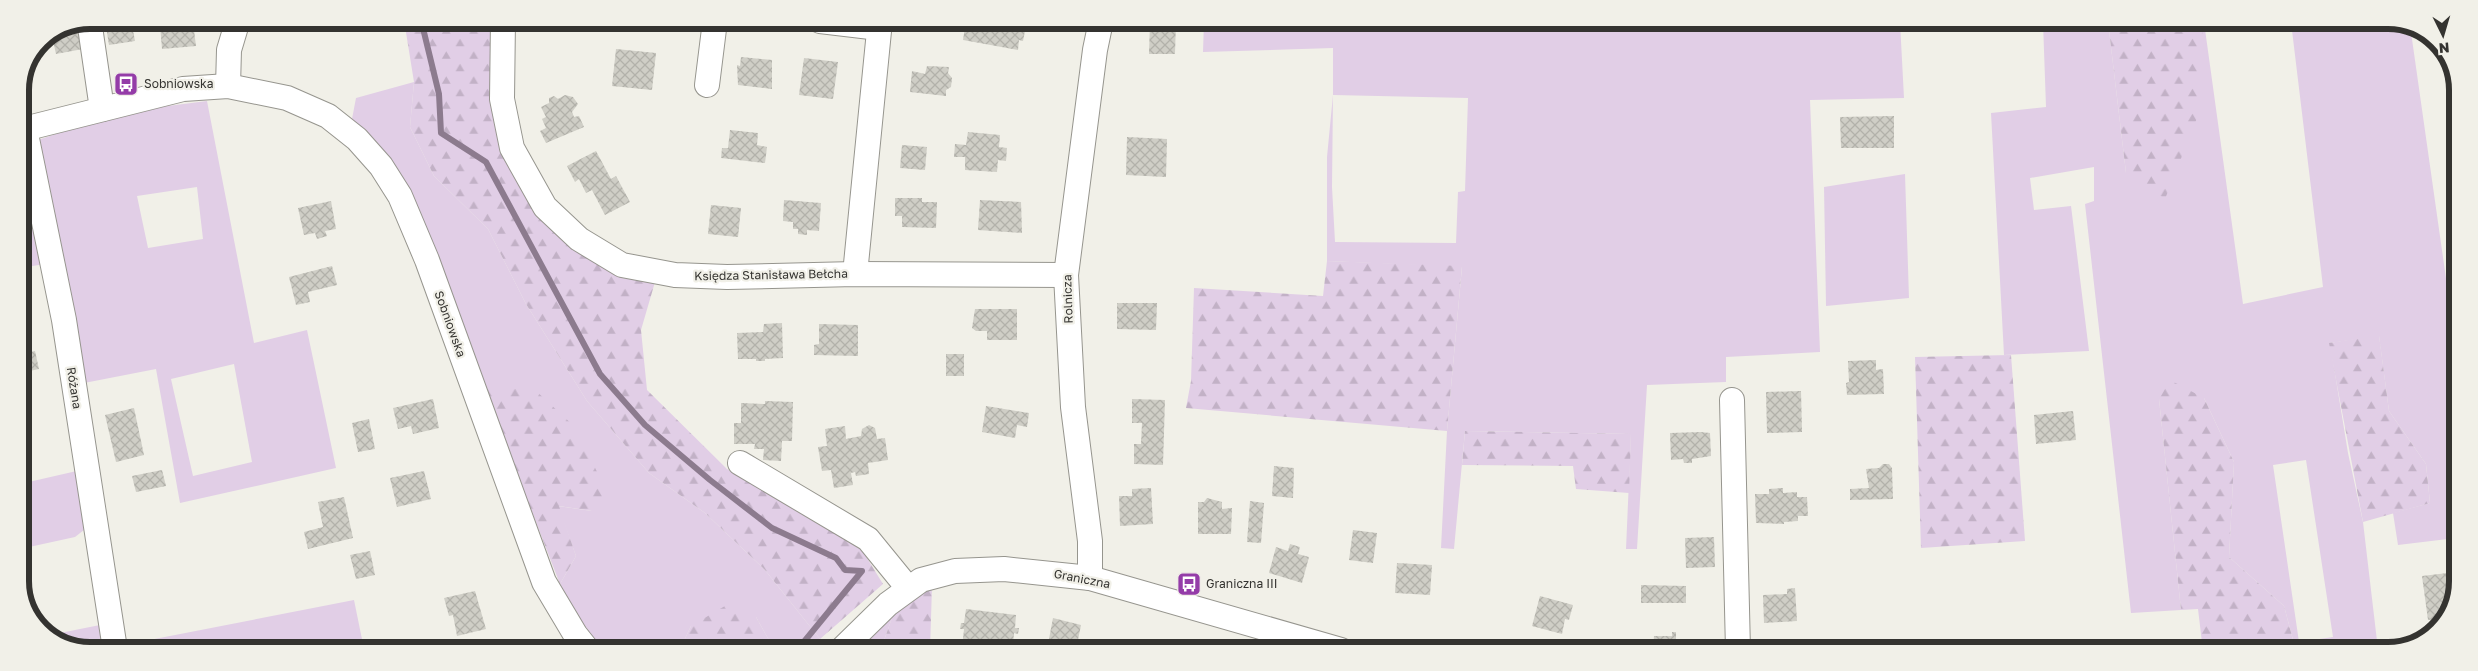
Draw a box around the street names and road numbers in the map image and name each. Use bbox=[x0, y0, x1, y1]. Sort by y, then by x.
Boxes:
street label: Księdza Stanisława Bełcha bbox=[694, 266, 848, 283]
street label: Rolnicza bbox=[1059, 274, 1076, 324]
street label: Sobniowska bbox=[432, 289, 469, 359]
street label: Różana bbox=[64, 366, 85, 410]
street label: Graniczna bbox=[1053, 566, 1112, 591]

